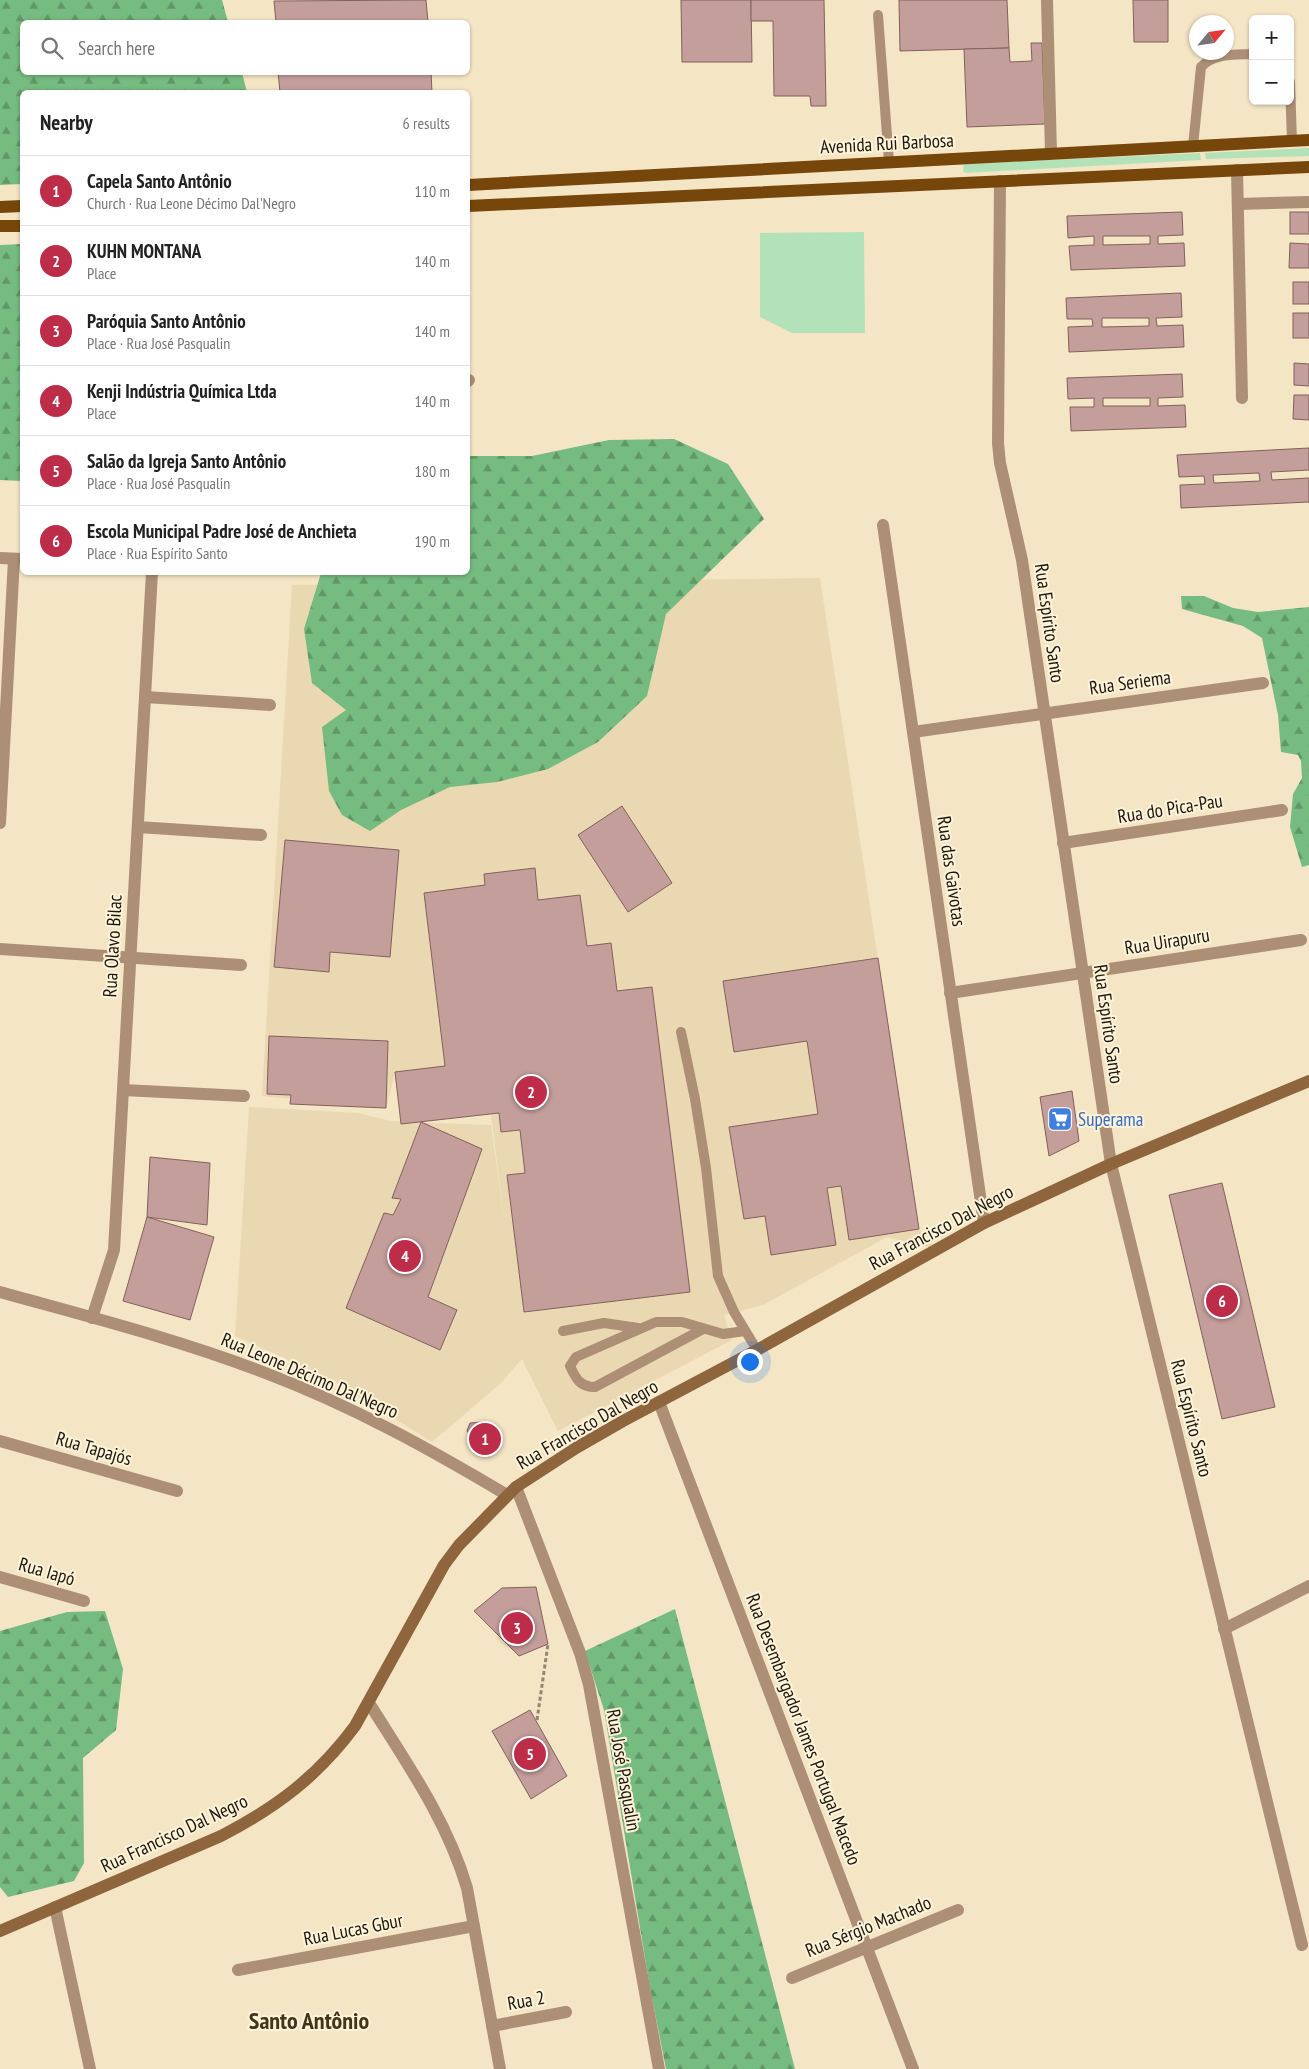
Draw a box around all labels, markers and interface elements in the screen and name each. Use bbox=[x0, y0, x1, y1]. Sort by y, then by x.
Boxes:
north arrow bbox=[1189, 15, 1234, 60]
map controls bbox=[1249, 15, 1294, 105]
button: + bbox=[1249, 15, 1294, 60]
search box bbox=[20, 20, 470, 75]
icon: search bbox=[38, 34, 66, 62]
text: Search here bbox=[78, 36, 155, 60]
button: − bbox=[1249, 60, 1294, 105]
text: Nearby bbox=[40, 109, 93, 136]
text: 6 results bbox=[403, 113, 450, 133]
street label: Avenida Rui Barbosa bbox=[820, 128, 954, 158]
text: Capela Santo Antônio bbox=[87, 169, 232, 193]
text: 1 bbox=[52, 181, 60, 201]
text: 110 m bbox=[415, 181, 450, 201]
text: Church · Rua Leone Décimo Dal'Negro bbox=[87, 193, 296, 213]
text: KUHN MONTANA bbox=[87, 239, 201, 263]
text: 2 bbox=[52, 251, 60, 271]
text: 140 m bbox=[415, 251, 450, 271]
text: Place bbox=[87, 263, 116, 283]
text: Paróquia Santo Antônio bbox=[87, 309, 246, 333]
text: 3 bbox=[52, 321, 60, 341]
text: 140 m bbox=[415, 321, 450, 341]
text: Place · Rua José Pasqualin bbox=[87, 333, 230, 353]
text: Kenji Indústria Química Ltda bbox=[87, 379, 277, 403]
text: 4 bbox=[52, 391, 60, 411]
text: 140 m bbox=[415, 391, 450, 411]
text: Place bbox=[87, 403, 116, 423]
text: Salão da Igreja Santo Antônio bbox=[87, 449, 286, 473]
text: 5 bbox=[52, 461, 60, 481]
text: 180 m bbox=[415, 461, 450, 481]
text: Place · Rua José Pasqualin bbox=[87, 473, 230, 493]
text: Escola Municipal Padre José de Anchieta bbox=[87, 519, 357, 543]
text: 6 bbox=[52, 531, 60, 551]
text: 190 m bbox=[415, 531, 450, 551]
text: Place · Rua Espírito Santo bbox=[87, 543, 228, 563]
street label: Rua Espírito Santo bbox=[1030, 562, 1070, 684]
street label: Rua Seriema bbox=[1088, 664, 1172, 700]
street label: Rua do Pica-Pau bbox=[1116, 788, 1224, 828]
street label: Rua das Gaivotas bbox=[932, 814, 972, 928]
street label: Rua Olavo Bilac bbox=[97, 894, 127, 998]
street label: Rua Uirapuru bbox=[1123, 922, 1211, 960]
street label: Rua Espírito Santo bbox=[1089, 963, 1129, 1085]
pin: 2 bbox=[515, 1073, 547, 1111]
supermarket icon: Superama bbox=[1047, 1106, 1073, 1132]
place label: Superama bbox=[1078, 1107, 1143, 1131]
street label: Rua Francisco Dal Negro bbox=[865, 1179, 1017, 1275]
pin: 4 bbox=[389, 1237, 421, 1275]
pin: 6 bbox=[1206, 1282, 1238, 1320]
street label: Rua Leone Décimo Dal'Negro bbox=[218, 1327, 402, 1423]
your location bbox=[737, 1349, 763, 1375]
street label: Rua Espírito Santo bbox=[1166, 1357, 1218, 1479]
street label: Rua Francisco Dal Negro bbox=[512, 1374, 662, 1474]
pin: 1 bbox=[469, 1420, 501, 1458]
street label: Rua Tapajós bbox=[53, 1426, 135, 1470]
street label: Rua Iapó bbox=[16, 1552, 78, 1590]
street label: Rua Desembargador James Portugal Macedo bbox=[741, 1590, 867, 1868]
pin: 3 bbox=[501, 1609, 533, 1647]
street label: Rua José Pasqualin bbox=[601, 1707, 647, 1833]
pin: 5 bbox=[514, 1735, 546, 1773]
street label: Rua Francisco Dal Negro bbox=[97, 1788, 251, 1878]
street label: Rua Sérgio Machado bbox=[802, 1890, 934, 1962]
street label: Rua Lucas Gbur bbox=[301, 1907, 405, 1950]
street label: Rua 2 bbox=[505, 1985, 547, 2015]
district label: Santo Antônio bbox=[249, 2005, 369, 2036]

